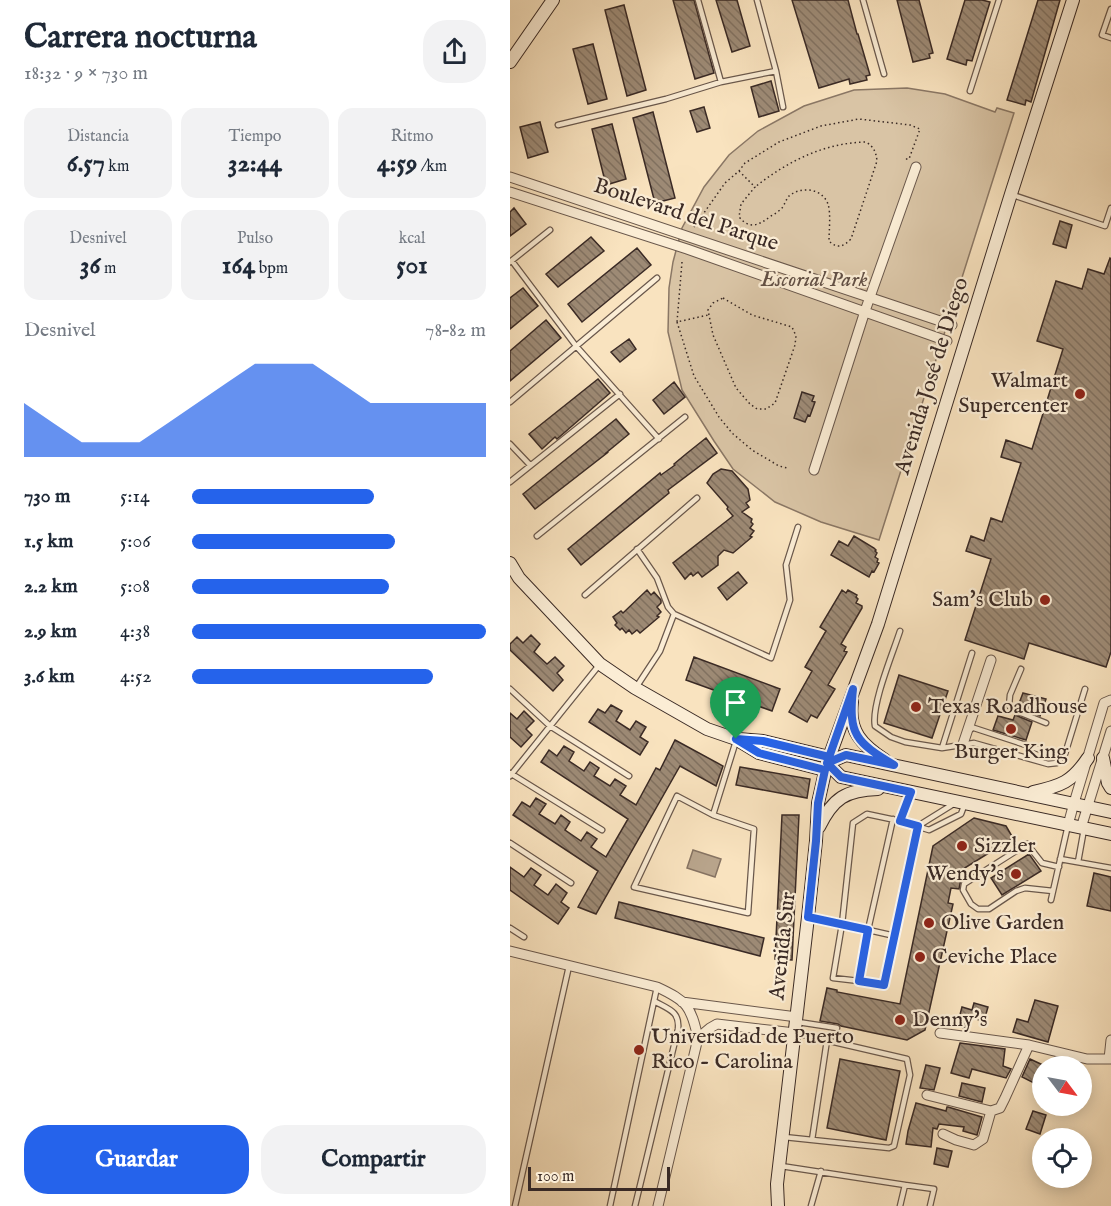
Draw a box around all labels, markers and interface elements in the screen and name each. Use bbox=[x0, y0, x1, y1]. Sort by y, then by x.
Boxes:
text: Carrera nocturna bbox=[24, 17, 257, 59]
button: share bbox=[423, 20, 486, 83]
text: 18:32 · 9 × 730 m bbox=[24, 61, 148, 86]
text: Distancia bbox=[67, 127, 129, 147]
text: Tiempo bbox=[229, 127, 281, 147]
text: Ritmo bbox=[391, 127, 433, 147]
text: 6.57 bbox=[67, 147, 105, 180]
text: 32:44 bbox=[228, 147, 282, 180]
text: 4:59 bbox=[377, 147, 417, 180]
text: km bbox=[105, 157, 129, 177]
text: /km bbox=[417, 157, 447, 177]
street label: Boulevard del Parque bbox=[590, 172, 782, 258]
text: Desnivel bbox=[69, 229, 127, 249]
text: Pulso bbox=[237, 229, 273, 249]
text: kcal bbox=[399, 229, 425, 249]
text: 36 bbox=[80, 249, 100, 282]
text: 164 bbox=[222, 249, 255, 282]
text: 501 bbox=[396, 249, 428, 282]
text: m bbox=[100, 259, 116, 279]
text: bpm bbox=[255, 259, 288, 279]
park label: Escorial Park bbox=[760, 266, 868, 294]
street label: Avenida José de Diego bbox=[888, 274, 975, 479]
text: Desnivel bbox=[24, 318, 96, 343]
text: 78–82 m bbox=[425, 318, 486, 343]
place label: Walmart Supercenter bbox=[958, 367, 1068, 420]
marker: Walmart Supercenter bbox=[1073, 387, 1087, 401]
text: 730 m bbox=[24, 484, 70, 509]
text: 5:14 bbox=[120, 484, 150, 509]
text: 1.5 km bbox=[24, 529, 74, 554]
text: 5:06 bbox=[120, 529, 151, 554]
text: 2.2 km bbox=[24, 574, 78, 599]
text: 5:08 bbox=[120, 574, 150, 599]
place label: Sam's Club bbox=[932, 586, 1033, 614]
marker: Sam's Club bbox=[1038, 593, 1052, 607]
text: 2.9 km bbox=[24, 619, 77, 644]
text: 4:38 bbox=[120, 619, 150, 644]
text: 3.6 km bbox=[24, 664, 75, 689]
text: 4:52 bbox=[120, 664, 152, 689]
pin bbox=[710, 677, 761, 739]
icon: arrive bbox=[719, 686, 752, 719]
place label: Texas Roadhouse bbox=[928, 693, 1087, 721]
marker: Texas Roadhouse bbox=[909, 700, 923, 714]
marker: Burger King bbox=[1004, 722, 1018, 736]
place label: Burger King bbox=[954, 738, 1069, 766]
place label: Sizzler bbox=[974, 832, 1036, 860]
marker: Sizzler bbox=[955, 839, 969, 853]
place label: Wendy's bbox=[926, 860, 1004, 888]
marker: Wendy's bbox=[1009, 867, 1023, 881]
street label: Avenida Sur bbox=[763, 891, 803, 1002]
place label: Olive Garden bbox=[941, 909, 1064, 937]
marker: Olive Garden bbox=[922, 916, 936, 930]
place label: Ceviche Place bbox=[932, 943, 1057, 971]
marker: Ceviche Place bbox=[913, 950, 927, 964]
place label: Denny's bbox=[912, 1006, 988, 1034]
marker: Denny's bbox=[893, 1013, 907, 1027]
place label: Universidad de Puerto Rico - Carolina bbox=[651, 1023, 854, 1076]
marker: Universidad de Puerto Rico - Carolina bbox=[632, 1043, 646, 1057]
north arrow bbox=[1032, 1056, 1092, 1116]
map controls bbox=[1032, 1056, 1092, 1188]
button: Guardar bbox=[24, 1125, 249, 1194]
button: Compartir bbox=[261, 1125, 486, 1194]
button: locate bbox=[1032, 1128, 1092, 1188]
scale bar bbox=[528, 1164, 670, 1192]
text: 100 m bbox=[537, 1167, 574, 1187]

